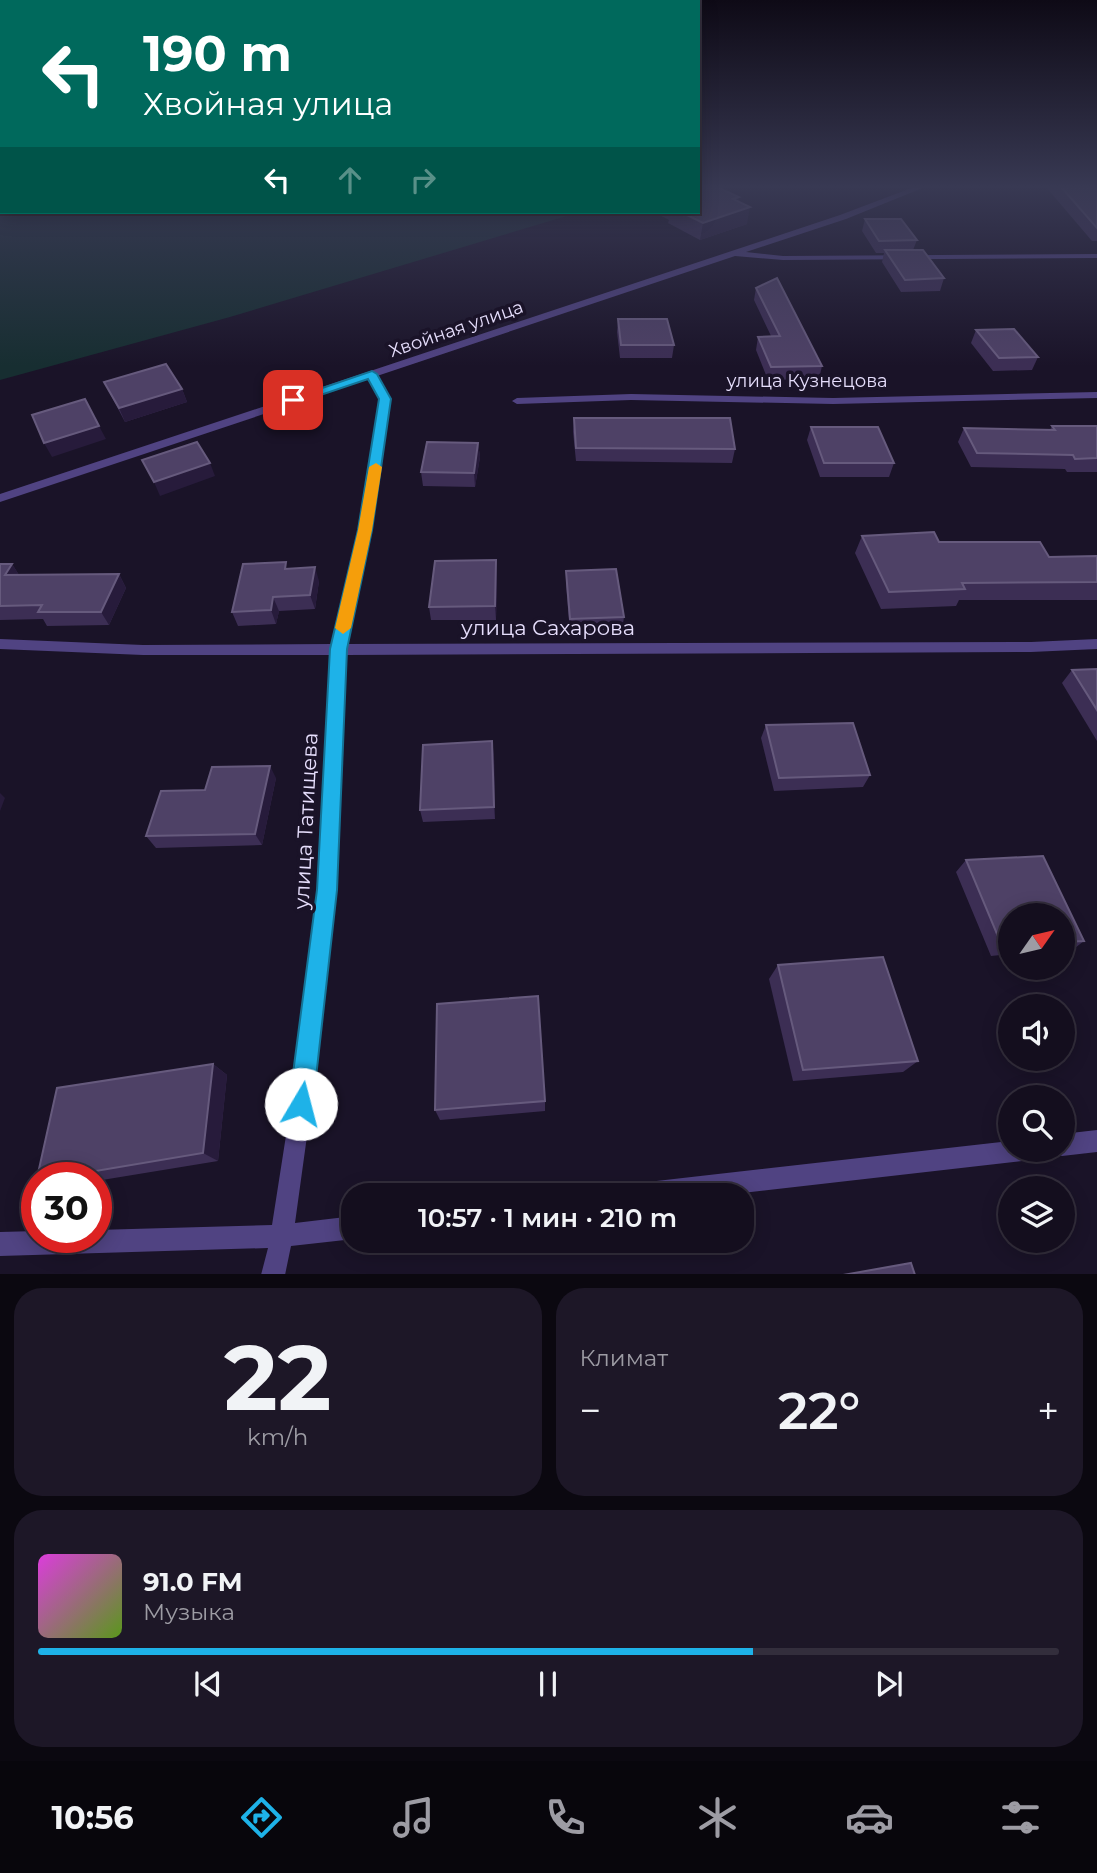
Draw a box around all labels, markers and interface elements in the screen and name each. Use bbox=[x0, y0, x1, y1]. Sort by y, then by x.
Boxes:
text: 190 m bbox=[143, 24, 292, 83]
icon: left bbox=[28, 28, 119, 119]
text: Хвойная улица bbox=[143, 84, 393, 123]
icon: left bbox=[258, 161, 296, 199]
icon: ahead bbox=[331, 161, 369, 199]
icon: right bbox=[404, 161, 442, 199]
street label: Хвойная улица bbox=[386, 296, 526, 362]
pin bbox=[263, 370, 323, 430]
street label: улица Кузнецова bbox=[725, 370, 888, 392]
icon: arrive bbox=[274, 381, 312, 419]
street label: улица Сахарова bbox=[460, 615, 635, 640]
street label: улица Татищева bbox=[288, 732, 323, 911]
north arrow bbox=[998, 903, 1074, 980]
map controls bbox=[998, 903, 1075, 1253]
button: sound bbox=[998, 994, 1075, 1071]
position arrow bbox=[264, 1067, 338, 1141]
button: search bbox=[998, 1085, 1075, 1162]
speed limit sign: 30 bbox=[21, 1162, 112, 1253]
button: layers bbox=[998, 1176, 1075, 1253]
text: 10:57 · 1 мин · 210 m bbox=[418, 1202, 677, 1234]
text: 22 bbox=[224, 1322, 331, 1433]
text: Климат bbox=[580, 1344, 668, 1372]
text: 22° bbox=[778, 1379, 860, 1442]
text: − bbox=[580, 1387, 601, 1434]
text: + bbox=[1037, 1387, 1059, 1434]
text: km/h bbox=[247, 1423, 308, 1451]
text: 91.0 FM bbox=[143, 1566, 243, 1598]
text: Музыка bbox=[143, 1598, 235, 1626]
icon: previous bbox=[189, 1665, 227, 1703]
icon: pause bbox=[529, 1665, 567, 1703]
icon: next bbox=[870, 1665, 908, 1703]
icon: directions bbox=[237, 1793, 286, 1842]
icon: music bbox=[389, 1793, 438, 1842]
icon: phone bbox=[541, 1793, 590, 1842]
icon: climate bbox=[693, 1793, 742, 1842]
icon: car bbox=[845, 1793, 894, 1842]
icon: filters bbox=[996, 1793, 1045, 1842]
text: 10:56 bbox=[51, 1798, 134, 1837]

